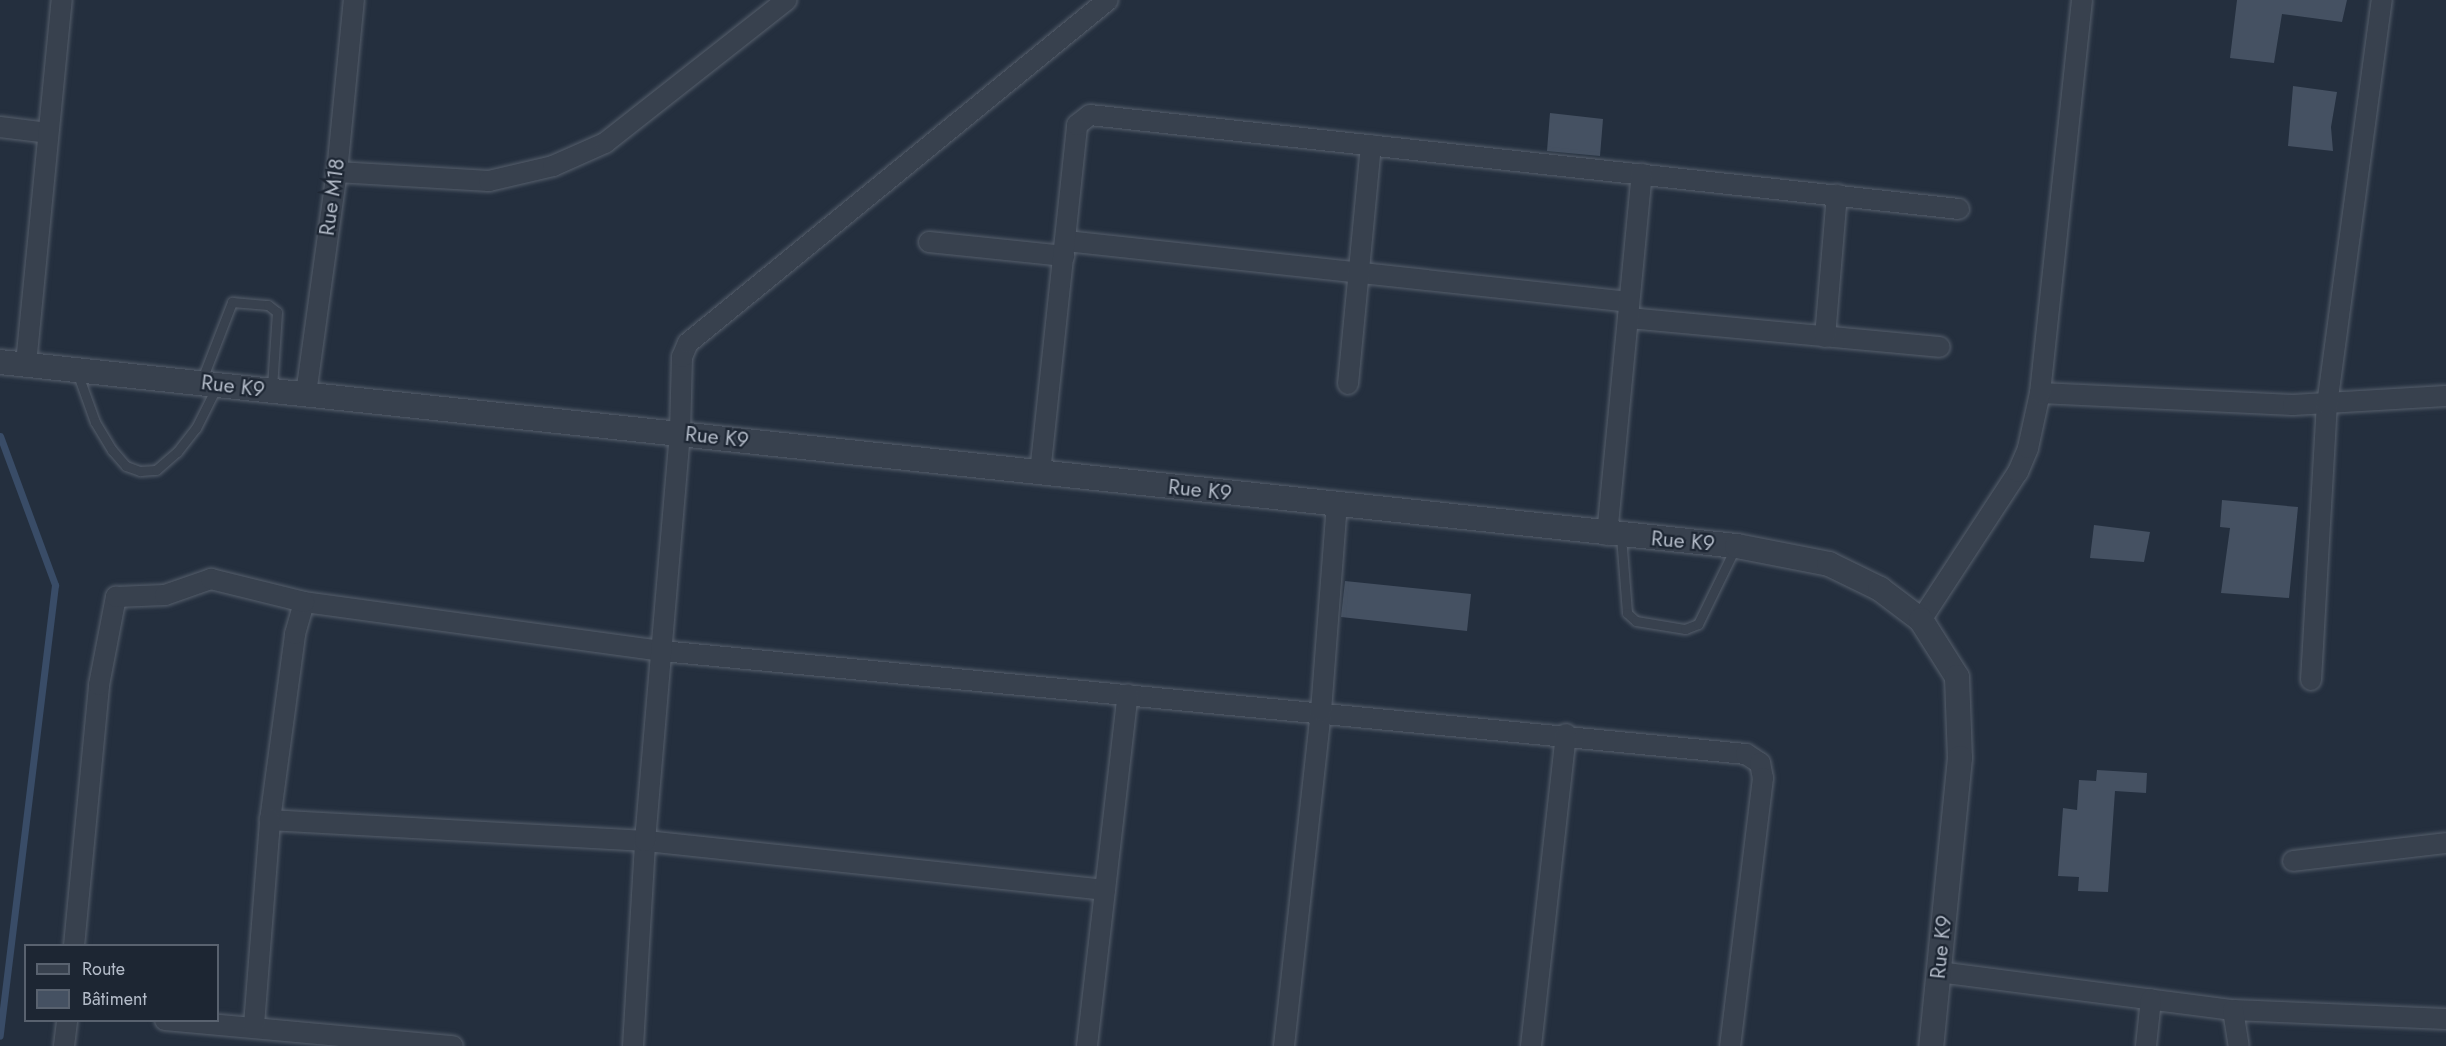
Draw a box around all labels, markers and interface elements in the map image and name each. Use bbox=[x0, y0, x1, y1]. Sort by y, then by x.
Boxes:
street label: Rue M18 bbox=[314, 157, 350, 237]
street label: Rue K9 bbox=[200, 370, 266, 402]
street label: Rue K9 bbox=[684, 421, 750, 453]
street label: Rue K9 bbox=[1167, 474, 1233, 506]
street label: Rue K9 bbox=[1650, 526, 1716, 556]
street label: Rue K9 bbox=[1925, 914, 1957, 980]
legend bbox=[24, 944, 219, 1022]
text: Route bbox=[82, 956, 125, 982]
text: Bâtiment bbox=[82, 986, 147, 1012]

